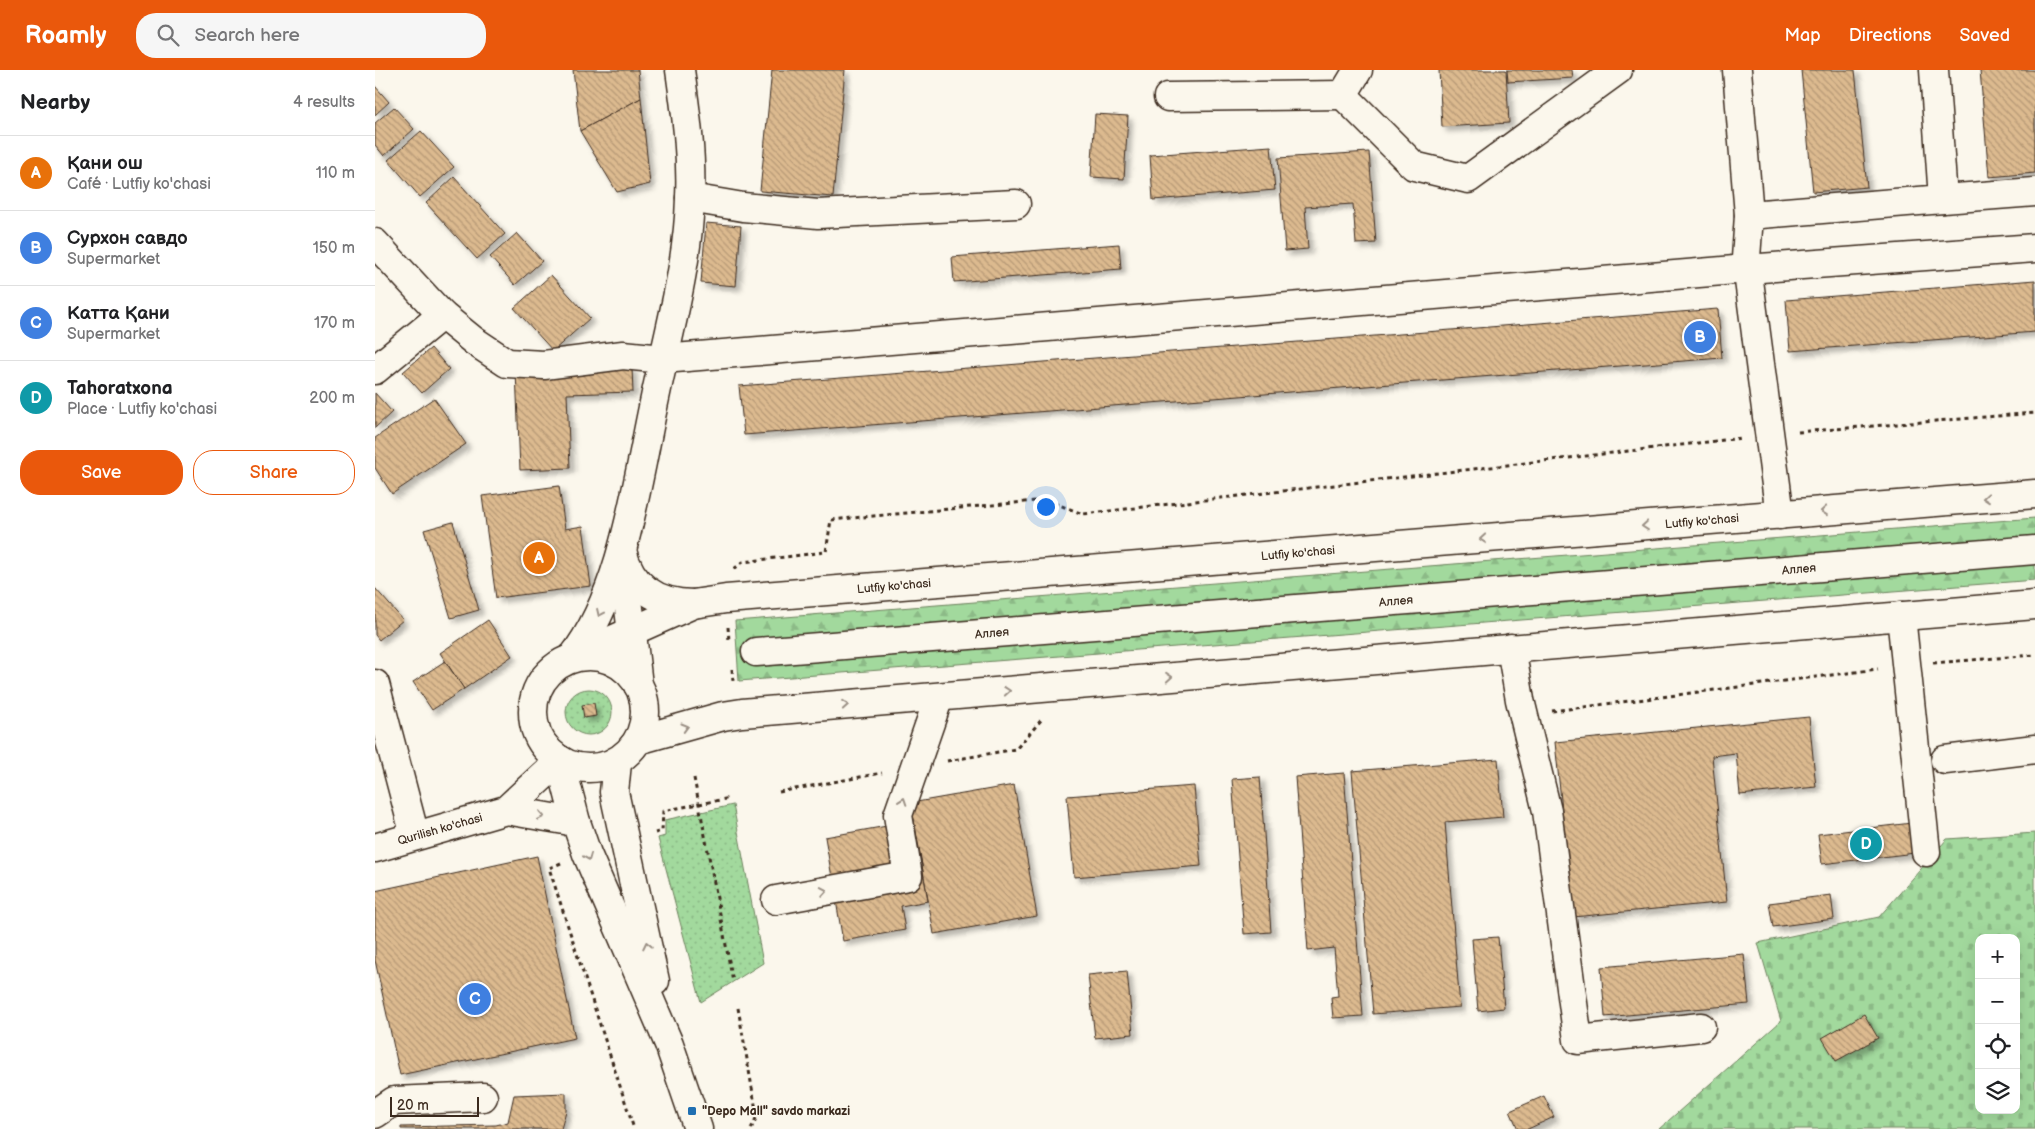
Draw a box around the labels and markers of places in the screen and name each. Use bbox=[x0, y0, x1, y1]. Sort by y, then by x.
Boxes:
pin: B bbox=[1684, 318, 1716, 356]
pin: A bbox=[523, 539, 555, 577]
pin: D bbox=[1850, 825, 1882, 863]
pin: C bbox=[459, 980, 491, 1018]
place label: "Depo Mall" savdo markazi bbox=[702, 1104, 850, 1119]
marker: "Depo Mall" savdo markazi bbox=[686, 1105, 698, 1117]

